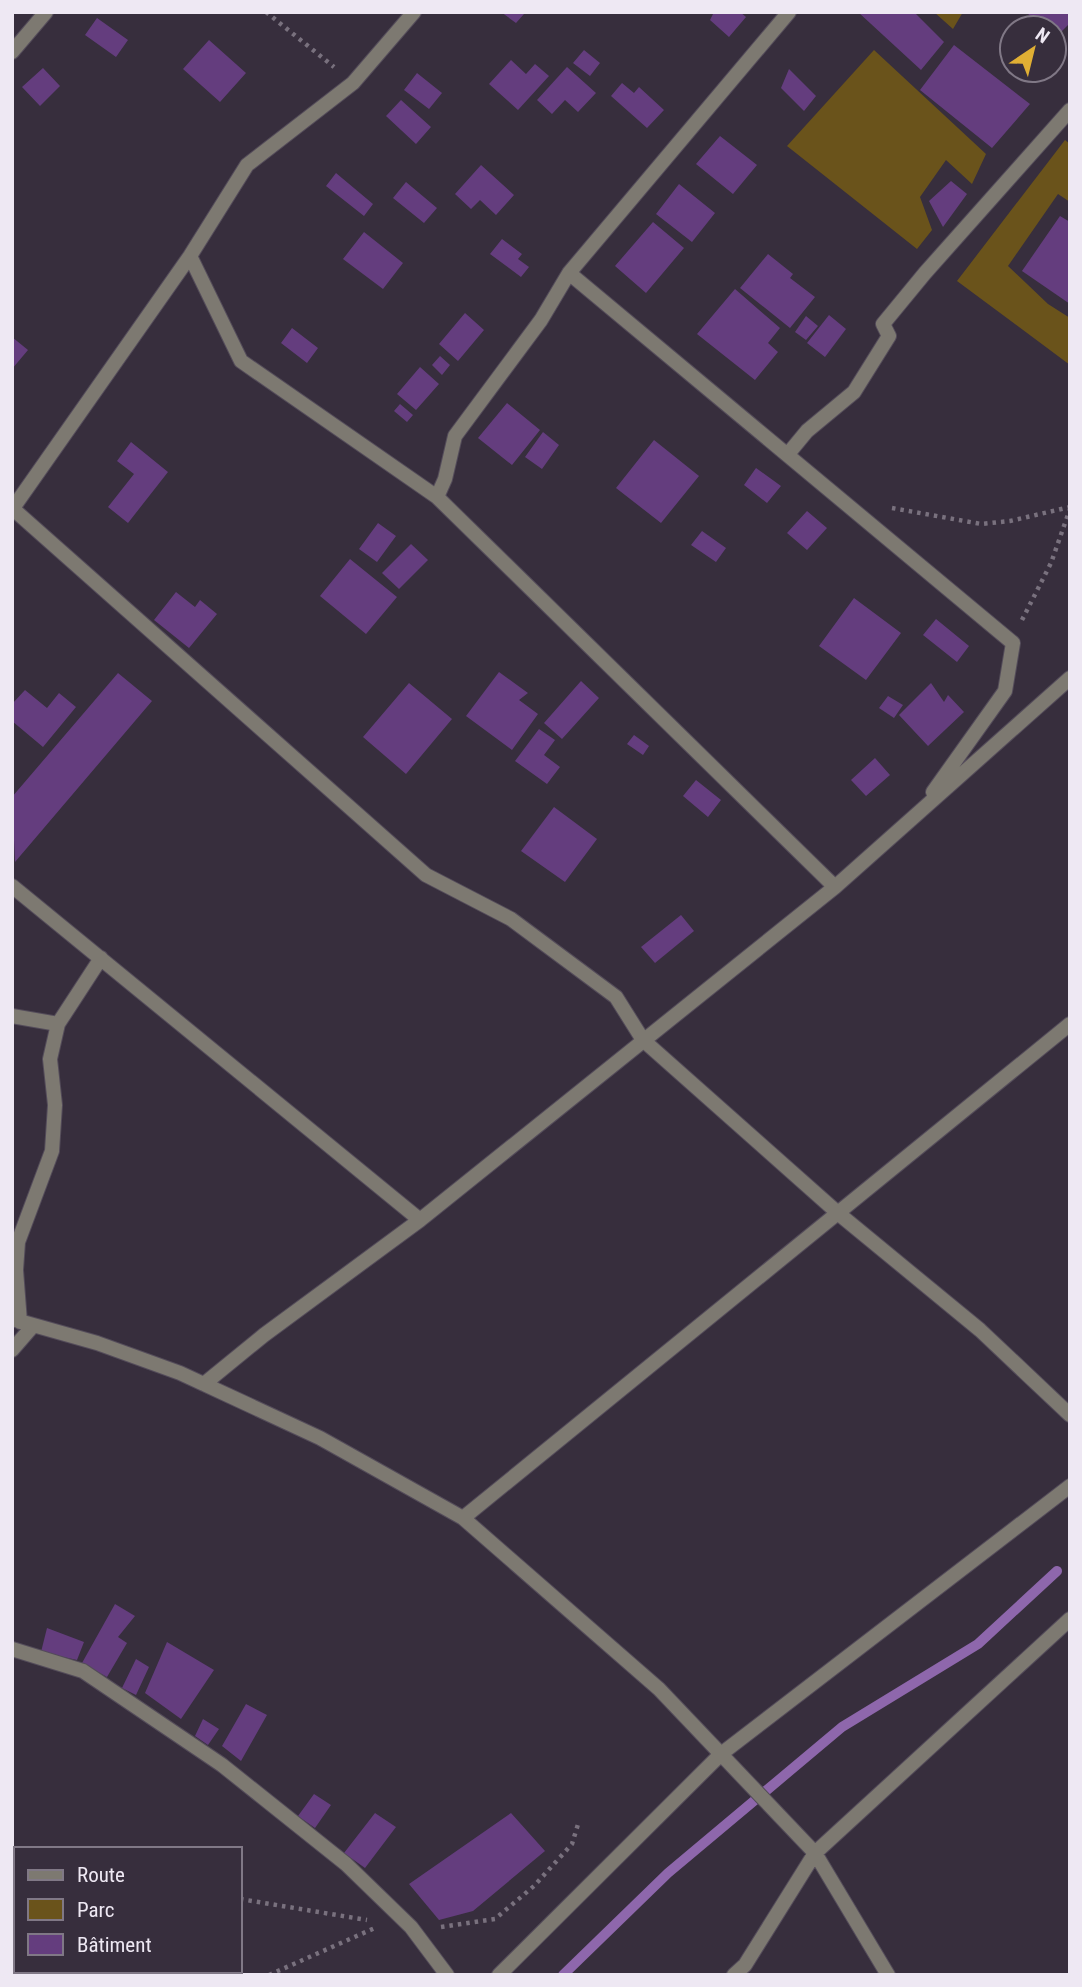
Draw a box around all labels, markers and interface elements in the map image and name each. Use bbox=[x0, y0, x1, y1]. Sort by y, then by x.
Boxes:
north arrow bbox=[998, 14, 1068, 84]
text: N bbox=[1031, 23, 1054, 48]
legend bbox=[14, 1847, 242, 1973]
text: Route bbox=[77, 1863, 125, 1887]
text: Parc bbox=[77, 1898, 115, 1922]
text: Bâtiment bbox=[77, 1933, 152, 1957]

